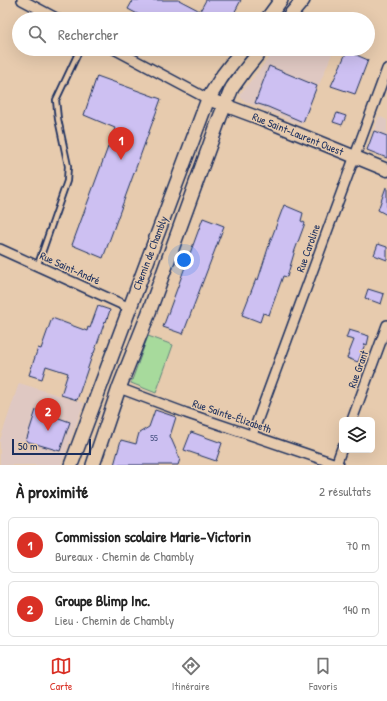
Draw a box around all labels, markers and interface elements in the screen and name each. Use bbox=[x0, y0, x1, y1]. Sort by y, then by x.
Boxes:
search box bbox=[12, 12, 375, 56]
icon: search bbox=[26, 23, 48, 45]
text: Rechercher bbox=[58, 24, 119, 45]
street label: Rue Saint-Laurent Ouest bbox=[250, 109, 346, 159]
pin: 1 bbox=[108, 127, 134, 160]
street label: Chemin de Chambly bbox=[129, 214, 171, 292]
street label: Rue Caroline bbox=[293, 222, 323, 274]
street label: Rue Saint-André bbox=[38, 248, 103, 288]
your location bbox=[174, 250, 194, 270]
street label: Rue Grant bbox=[345, 348, 371, 390]
street label: Rue Sainte-Élizabeth bbox=[191, 396, 274, 436]
pin: 2 bbox=[35, 398, 61, 431]
map controls bbox=[339, 417, 375, 453]
button: layers bbox=[339, 417, 375, 453]
house number: 55 bbox=[150, 432, 158, 444]
scale bar bbox=[12, 437, 91, 456]
text: 50 m bbox=[18, 439, 38, 453]
text: À proximité bbox=[16, 480, 88, 503]
text: 2 résultats bbox=[319, 482, 371, 500]
text: Commission scolaire Marie-Victorin bbox=[55, 526, 251, 547]
text: 1 bbox=[28, 536, 32, 554]
text: 70 m bbox=[346, 536, 370, 554]
text: Bureaux · Chemin de Chambly bbox=[55, 547, 194, 565]
text: Groupe Blimp Inc. bbox=[55, 590, 150, 611]
text: 2 bbox=[27, 600, 33, 618]
text: 140 m bbox=[343, 600, 370, 618]
text: Lieu · Chemin de Chambly bbox=[55, 611, 174, 629]
tab: Carte bbox=[50, 655, 72, 693]
tab: Itinéraire bbox=[172, 655, 210, 693]
tab: Favoris bbox=[309, 655, 337, 693]

